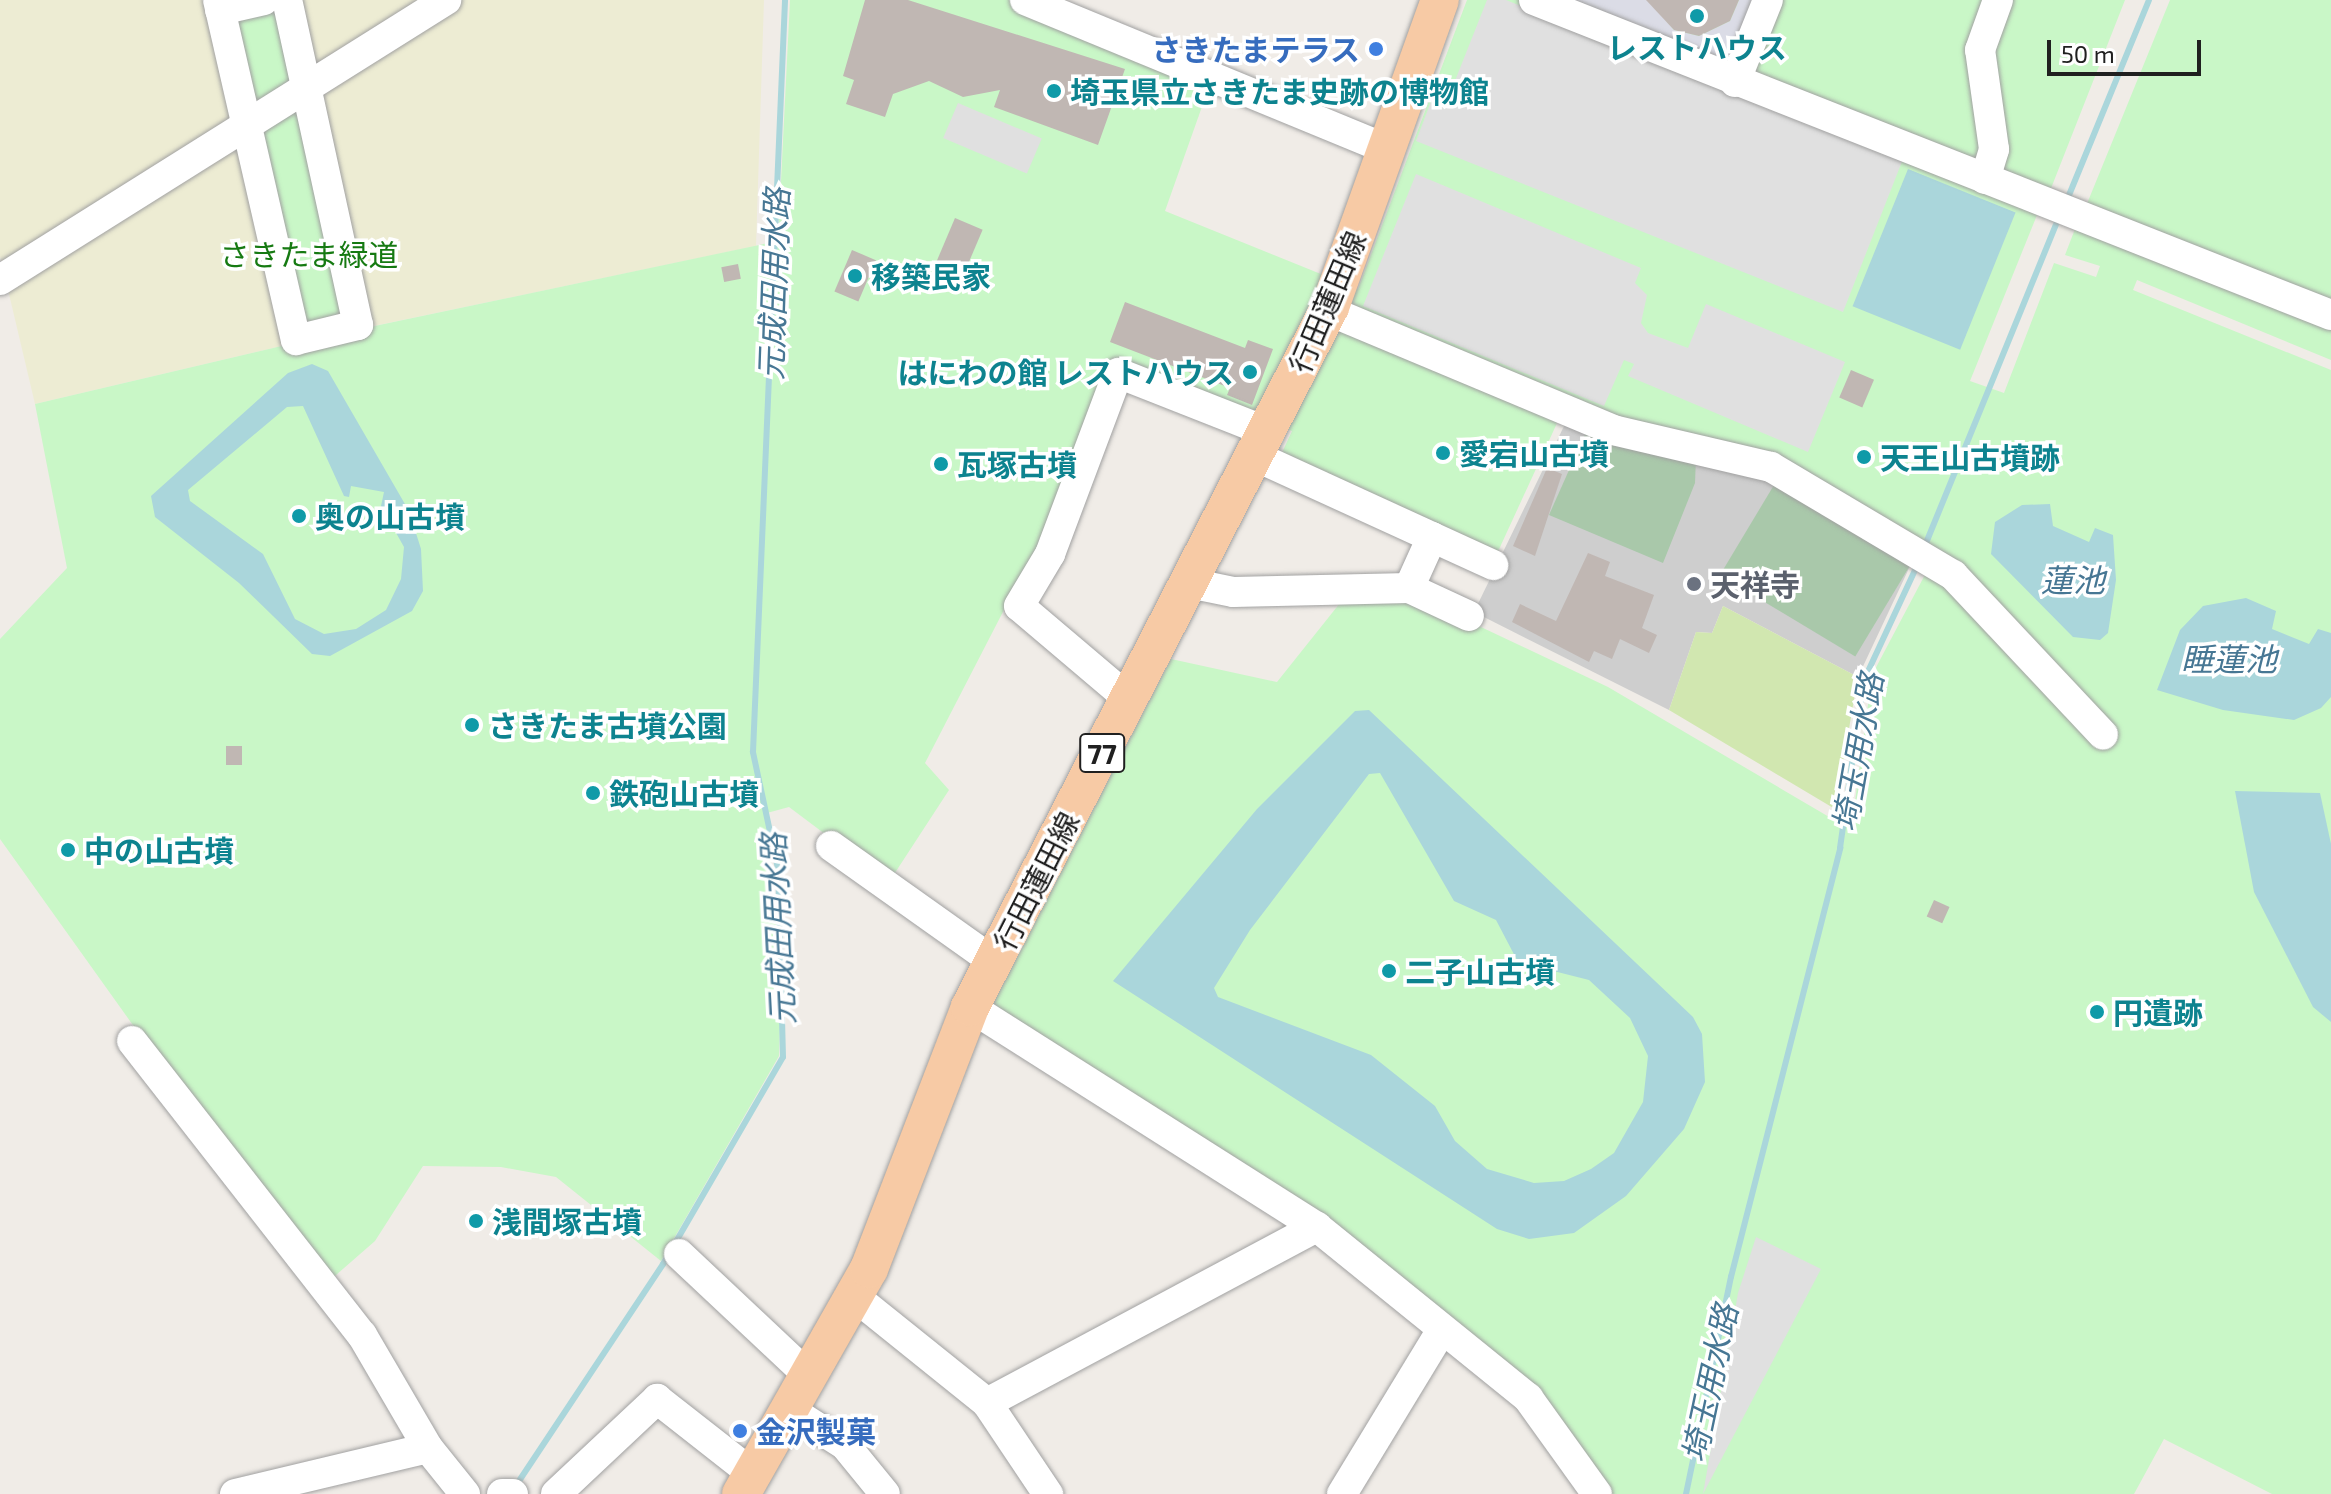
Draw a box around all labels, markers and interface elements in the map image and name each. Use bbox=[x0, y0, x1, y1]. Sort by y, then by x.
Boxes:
marker: レストハウス bbox=[1688, 7, 1706, 25]
scale bar bbox=[2051, 24, 2205, 74]
place label: レストハウス bbox=[1607, 29, 1787, 65]
place label: さきたまテラス bbox=[1150, 31, 1360, 67]
text: 50 m bbox=[2061, 39, 2115, 68]
marker: さきたまテラス bbox=[1367, 40, 1385, 58]
place label: 埼玉県立さきたま史跡の博物館 bbox=[1070, 73, 1490, 109]
marker: 埼玉県立さきたま史跡の博物館 bbox=[1045, 82, 1063, 100]
water label: 元成田用水路 bbox=[750, 187, 796, 381]
street label: 行田蓮田線 bbox=[1281, 226, 1373, 378]
park label: さきたま緑道 bbox=[219, 236, 399, 272]
place label: 移築民家 bbox=[871, 258, 991, 294]
marker: 移築民家 bbox=[846, 267, 864, 285]
place label: はにわの館 レストハウス bbox=[898, 354, 1234, 390]
marker: はにわの館 レストハウス bbox=[1241, 363, 1259, 381]
place label: 愛宕山古墳 bbox=[1459, 435, 1609, 471]
place label: 天王山古墳跡 bbox=[1880, 439, 2060, 475]
marker: 愛宕山古墳 bbox=[1434, 444, 1452, 462]
place label: 瓦塚古墳 bbox=[957, 446, 1077, 482]
marker: 天王山古墳跡 bbox=[1855, 448, 1873, 466]
marker: 瓦塚古墳 bbox=[932, 455, 950, 473]
place label: 奥の山古墳 bbox=[315, 498, 465, 534]
marker: 奥の山古墳 bbox=[290, 507, 308, 525]
water label: 蓮池 bbox=[2041, 560, 2105, 598]
place label: 天祥寺 bbox=[1710, 566, 1800, 602]
marker: 天祥寺 bbox=[1685, 575, 1703, 593]
water label: 睡蓮池 bbox=[2181, 639, 2277, 677]
water label: 埼玉用水路 bbox=[1824, 670, 1890, 834]
place label: さきたま古墳公園 bbox=[488, 707, 728, 743]
marker: さきたま古墳公園 bbox=[463, 716, 481, 734]
road number: 77 bbox=[1078, 729, 1126, 777]
place label: 鉄砲山古墳 bbox=[609, 775, 759, 811]
marker: 鉄砲山古墳 bbox=[584, 784, 602, 802]
street label: 行田蓮田線 bbox=[986, 806, 1086, 956]
place label: 中の山古墳 bbox=[84, 832, 234, 868]
water label: 元成田用水路 bbox=[753, 832, 801, 1026]
marker: 中の山古墳 bbox=[59, 841, 77, 859]
place label: 二子山古墳 bbox=[1405, 953, 1555, 989]
marker: 二子山古墳 bbox=[1380, 962, 1398, 980]
place label: 円遺跡 bbox=[2113, 994, 2203, 1030]
marker: 円遺跡 bbox=[2088, 1003, 2106, 1021]
place label: 浅間塚古墳 bbox=[492, 1203, 642, 1239]
marker: 浅間塚古墳 bbox=[467, 1212, 485, 1230]
water label: 埼玉用水路 bbox=[1674, 1301, 1744, 1465]
place label: 金沢製菓 bbox=[756, 1413, 876, 1449]
marker: 金沢製菓 bbox=[731, 1422, 749, 1440]

